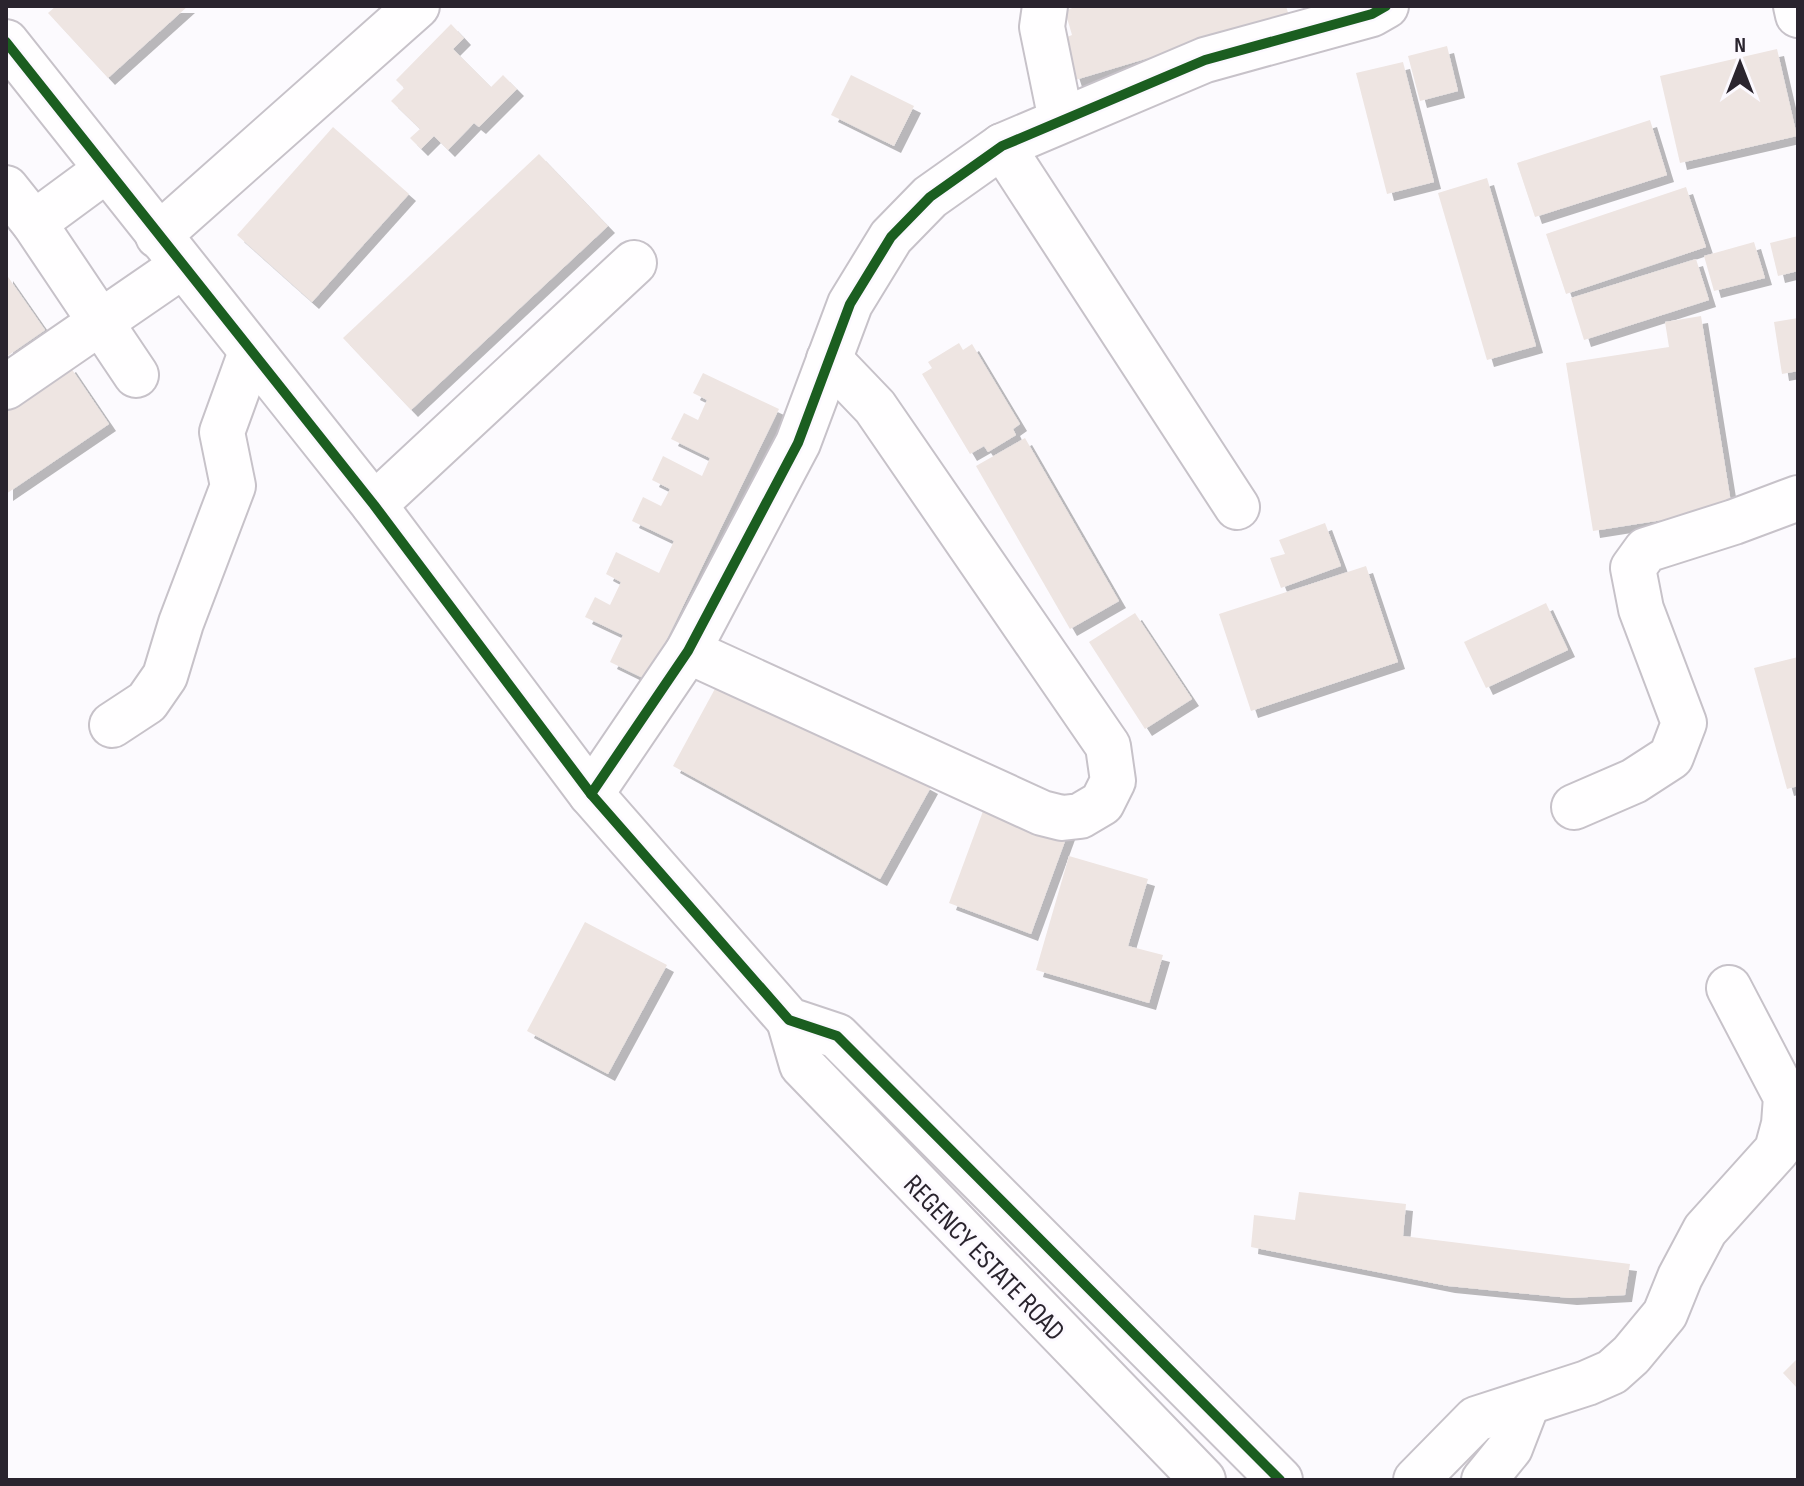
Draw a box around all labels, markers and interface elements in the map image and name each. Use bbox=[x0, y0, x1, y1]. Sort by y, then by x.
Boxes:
north arrow bbox=[1700, 24, 1780, 104]
text: N bbox=[1734, 32, 1746, 59]
street label: REGENCY ESTATE ROAD bbox=[897, 1168, 1071, 1348]

